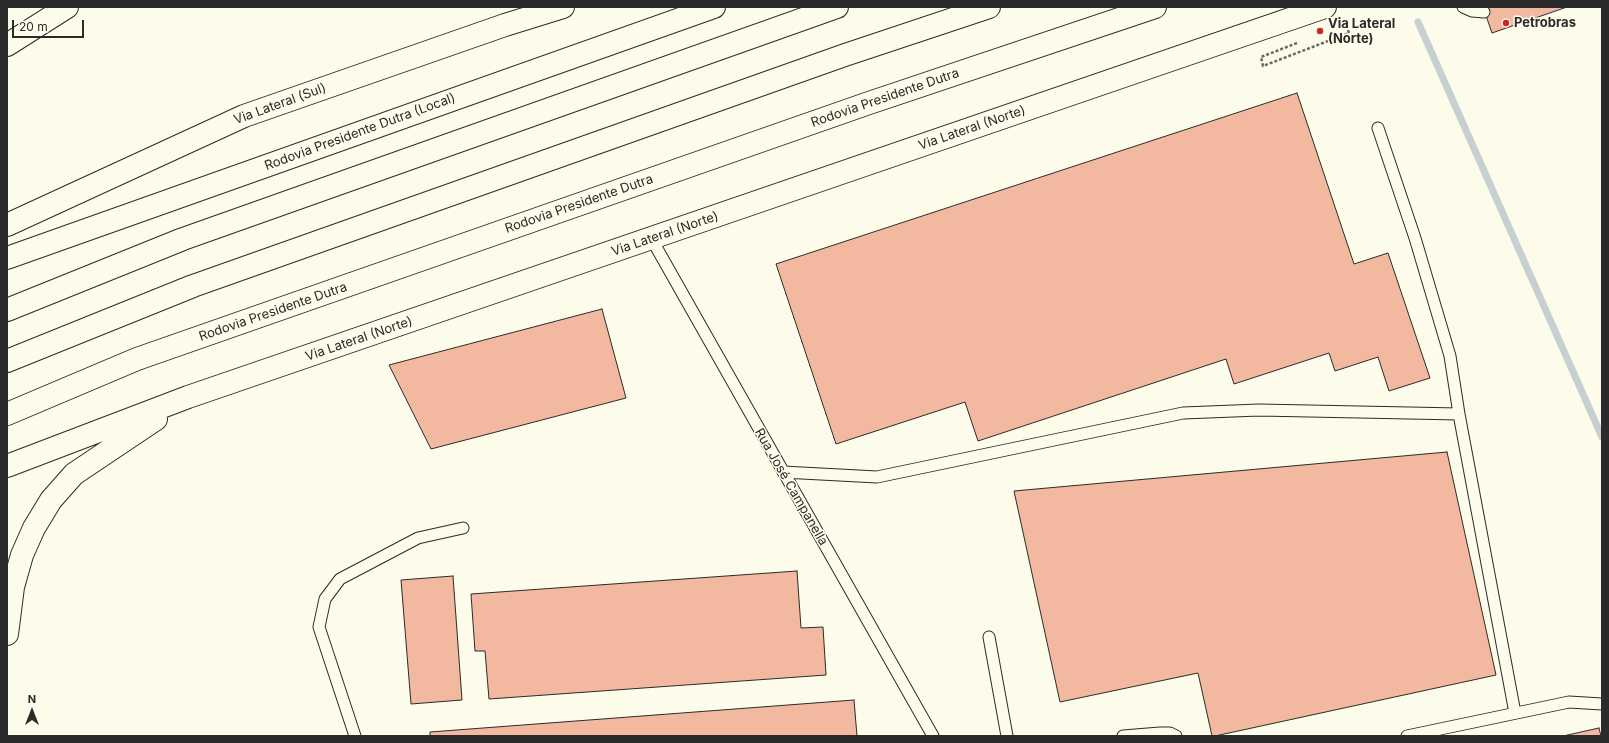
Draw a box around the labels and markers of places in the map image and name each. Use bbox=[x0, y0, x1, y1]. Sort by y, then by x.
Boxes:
place label: Petrobras bbox=[1514, 15, 1576, 31]
place label: Via Lateral (Norte) bbox=[1328, 16, 1395, 47]
marker: Petrobras bbox=[1501, 18, 1511, 28]
marker: Via Lateral (Norte) bbox=[1315, 26, 1325, 36]

